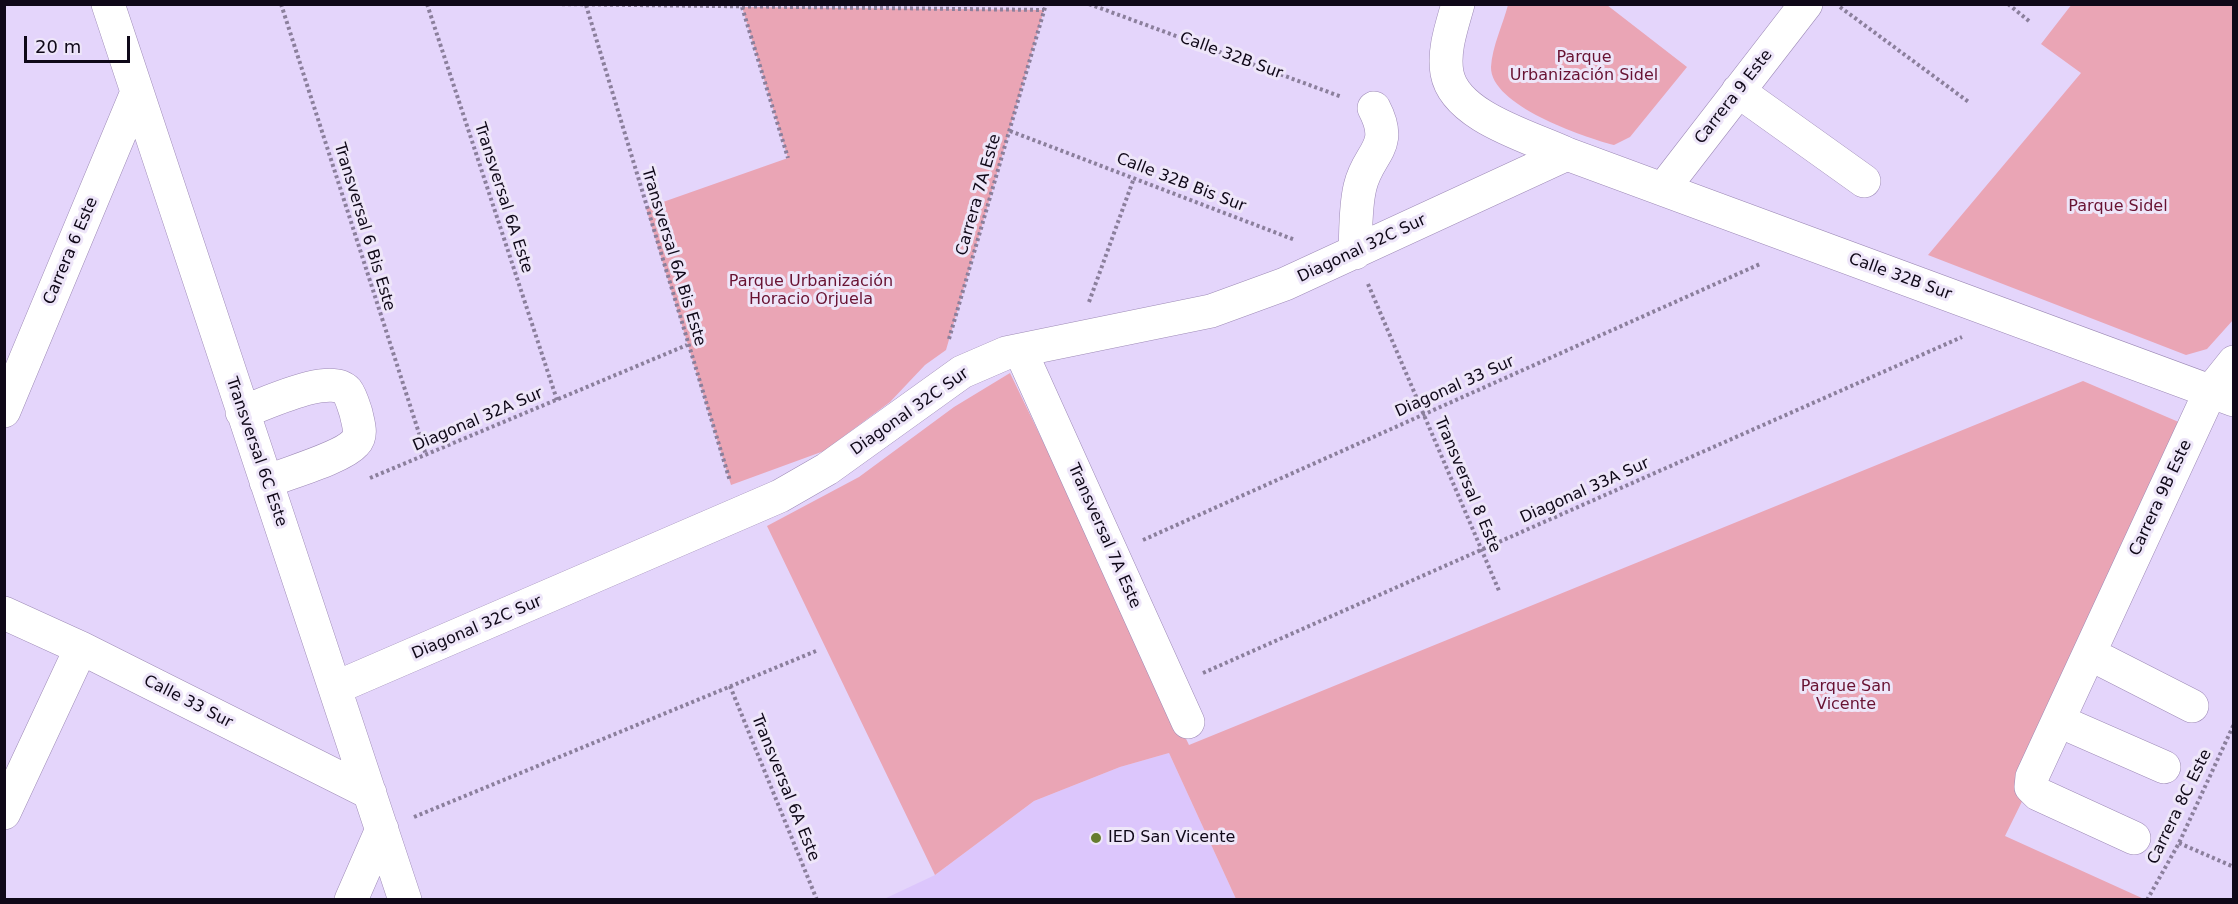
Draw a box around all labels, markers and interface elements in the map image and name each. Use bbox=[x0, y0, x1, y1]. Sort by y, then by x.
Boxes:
scale bar bbox=[27, 24, 134, 62]
street label: Calle 32B Sur bbox=[1177, 28, 1285, 84]
text: 20 m bbox=[35, 36, 81, 57]
street label: Carrera 9 Este bbox=[1691, 46, 1777, 148]
park label: Parque Urbanización Sidel bbox=[1510, 48, 1658, 86]
street label: Transversal 6A Este bbox=[470, 121, 536, 275]
street label: Carrera 7A Este bbox=[952, 132, 1006, 258]
street label: Transversal 6 Bis Este bbox=[329, 141, 399, 313]
street label: Calle 32B Bis Sur bbox=[1114, 150, 1248, 216]
street label: Transversal 6A Bis Este bbox=[637, 166, 709, 348]
street label: Carrera 6 Este bbox=[40, 194, 102, 308]
park label: Parque Sidel bbox=[2068, 197, 2168, 217]
street label: Diagonal 32C Sur bbox=[1295, 211, 1429, 287]
street label: Calle 32B Sur bbox=[1846, 249, 1954, 305]
park label: Parque Urbanización Horacio Orjuela bbox=[729, 272, 893, 310]
street label: Diagonal 33 Sur bbox=[1392, 352, 1518, 422]
street label: Diagonal 32C Sur bbox=[847, 364, 973, 460]
street label: Transversal 6C Este bbox=[221, 375, 291, 529]
street label: Diagonal 32A Sur bbox=[410, 384, 546, 456]
street label: Transversal 8 Este bbox=[1430, 414, 1504, 556]
street label: Carrera 9B Este bbox=[2126, 437, 2196, 559]
street label: Diagonal 33A Sur bbox=[1517, 454, 1653, 528]
street label: Transversal 7A Este bbox=[1063, 461, 1145, 611]
street label: Diagonal 32C Sur bbox=[409, 592, 545, 664]
street label: Calle 33 Sur bbox=[140, 671, 236, 733]
park label: Parque San Vicente bbox=[1801, 677, 1891, 715]
street label: Transversal 6A Este bbox=[747, 712, 823, 864]
street label: Carrera 8C Este bbox=[2144, 746, 2216, 868]
place label: IED San Vicente bbox=[1108, 828, 1235, 848]
marker: IED San Vicente bbox=[1089, 831, 1103, 845]

